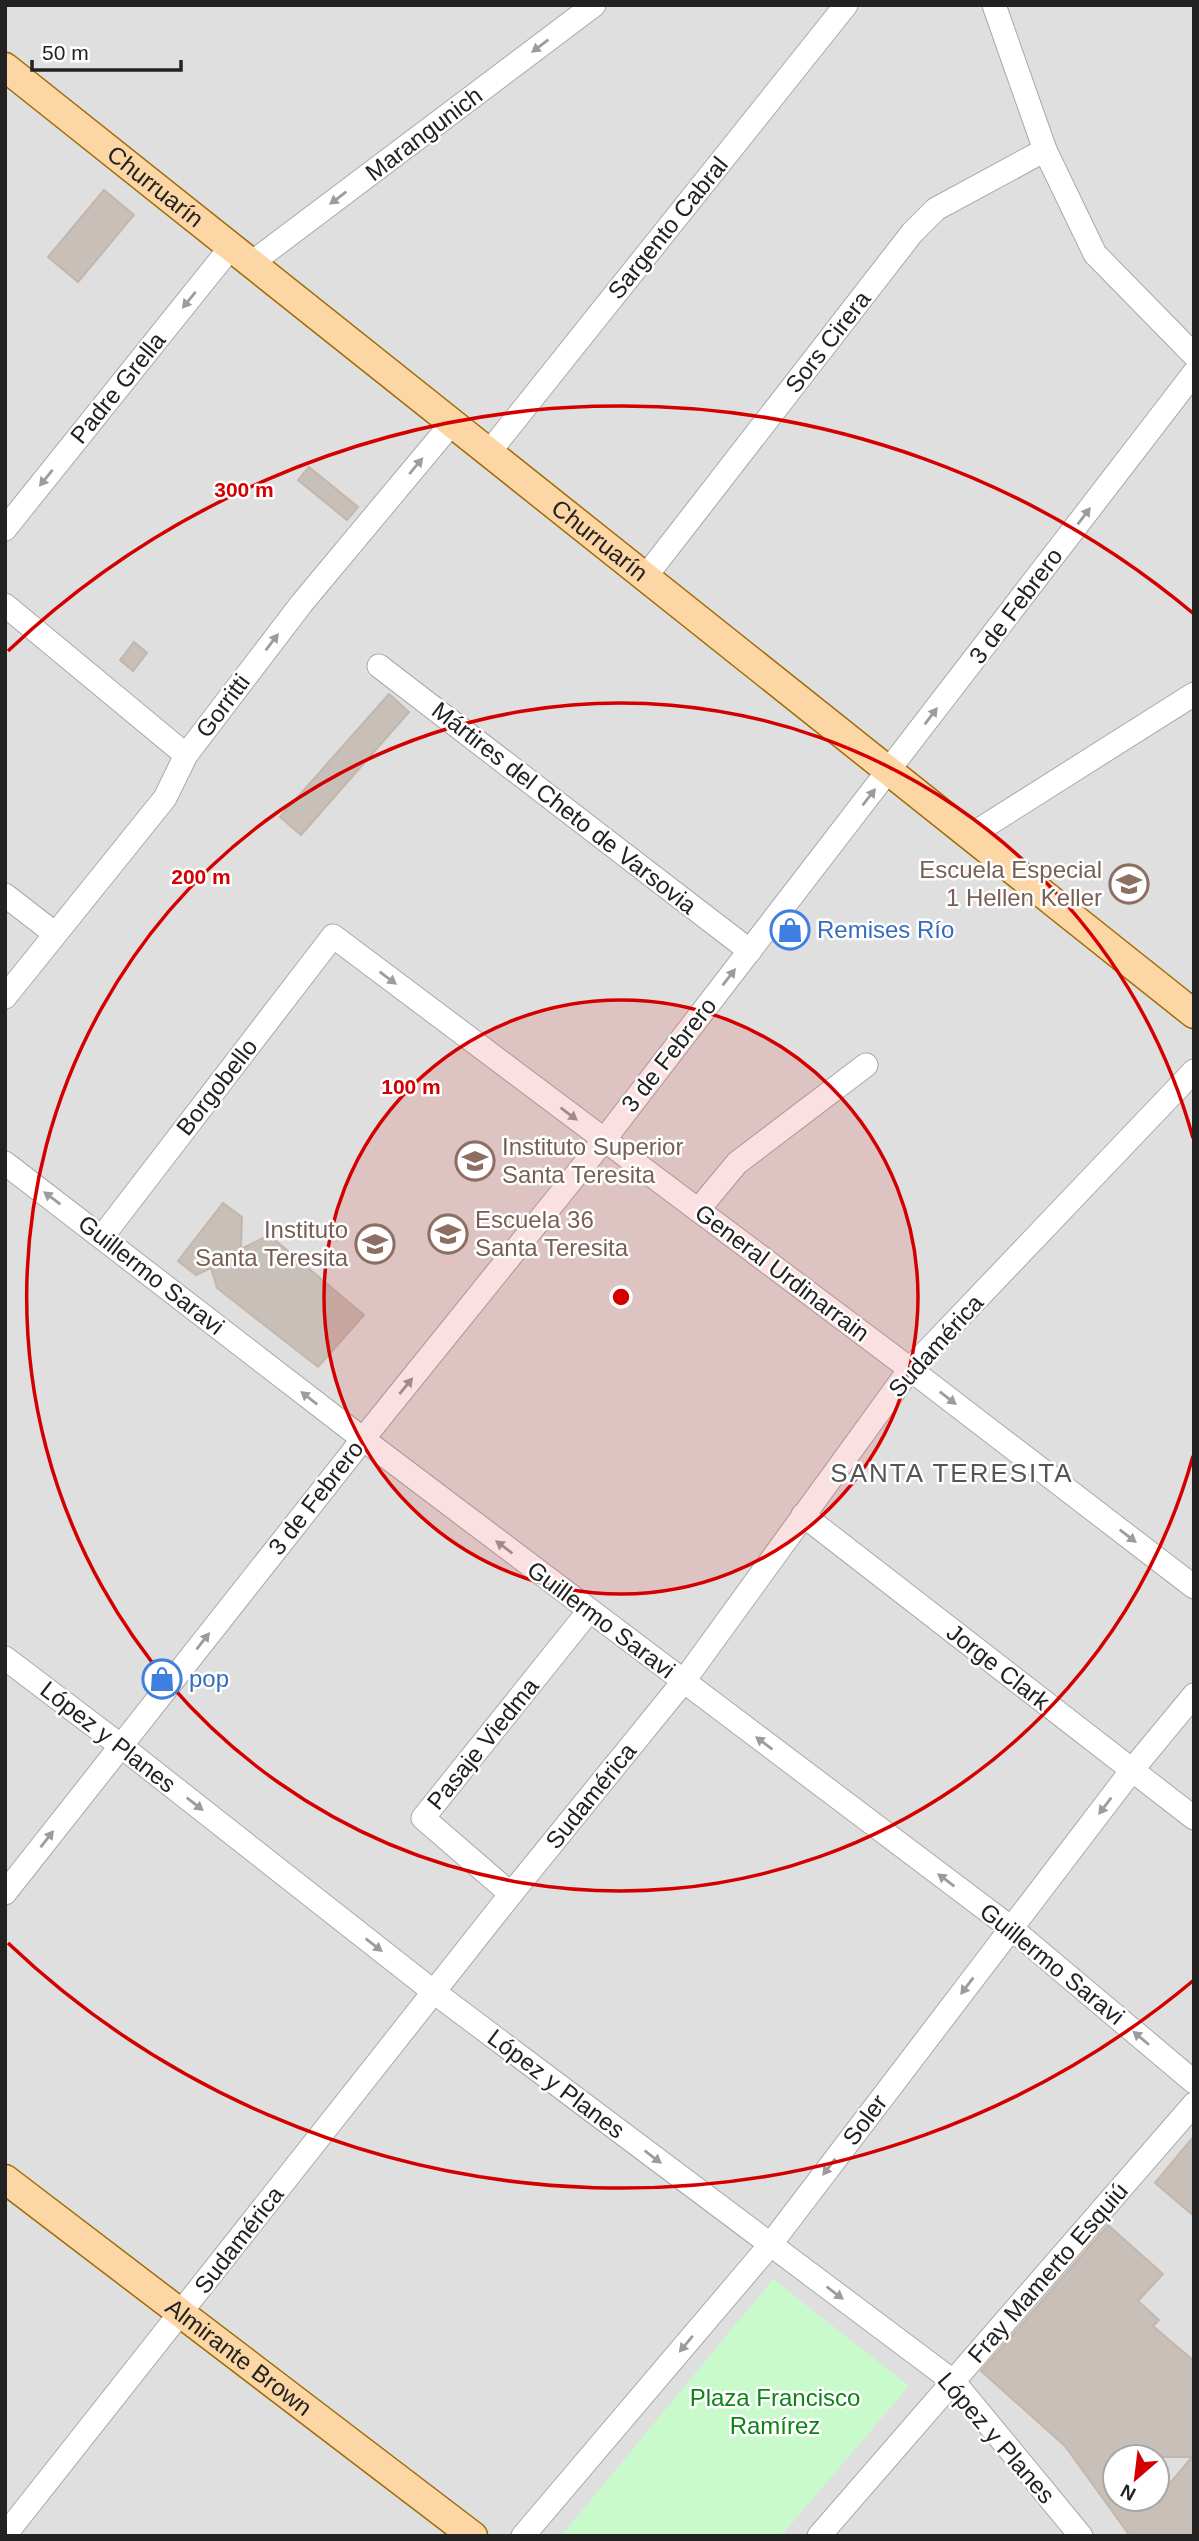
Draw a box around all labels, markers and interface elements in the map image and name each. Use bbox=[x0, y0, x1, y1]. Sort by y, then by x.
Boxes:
scale bar bbox=[32, 28, 180, 72]
one-way arrow bbox=[531, 39, 549, 53]
text: 50 m bbox=[42, 41, 89, 64]
street label: Marangunich bbox=[360, 81, 487, 186]
street label: Churruarín bbox=[102, 140, 209, 233]
street label: Sargento Cabral bbox=[602, 151, 733, 304]
one-way arrow bbox=[330, 190, 348, 205]
street label: Sors Cirera bbox=[780, 285, 876, 398]
one-way arrow bbox=[181, 291, 196, 309]
street label: Padre Grella bbox=[65, 326, 171, 449]
one-way arrow bbox=[408, 457, 423, 474]
one-way arrow bbox=[39, 468, 54, 486]
text: 300 m bbox=[214, 478, 274, 501]
street label: Churruarín bbox=[546, 494, 653, 586]
one-way arrow bbox=[1077, 507, 1091, 525]
street label: 3 de Febrero bbox=[963, 543, 1068, 669]
one-way arrow bbox=[265, 633, 279, 651]
street label: Gorritti bbox=[190, 669, 255, 743]
street label: Mártires del Cheto de Varsovia bbox=[427, 696, 702, 920]
one-way arrow bbox=[924, 708, 939, 726]
one-way arrow bbox=[861, 789, 876, 807]
place label: Escuela Especial 1 Hellen Keller bbox=[919, 856, 1102, 911]
school or university icon: Escuela Especial 1 Hellen Keller bbox=[1108, 863, 1150, 905]
text: 200 m bbox=[171, 865, 231, 888]
shop icon: Remises Río bbox=[769, 909, 811, 951]
place label: Remises Río bbox=[817, 916, 954, 943]
one-way arrow bbox=[722, 968, 736, 986]
one-way arrow bbox=[379, 970, 397, 984]
street label: 3 de Febrero bbox=[616, 992, 722, 1117]
street label: Borgobello bbox=[171, 1033, 263, 1140]
text: 100 m bbox=[381, 1075, 441, 1098]
one-way arrow bbox=[560, 1107, 578, 1122]
place label: Instituto Superior Santa Teresita bbox=[502, 1133, 683, 1188]
school or university icon: Instituto Superior Santa Teresita bbox=[454, 1140, 496, 1182]
one-way arrow bbox=[43, 1191, 61, 1205]
street label: General Urdinarrain bbox=[690, 1198, 875, 1347]
place label: Escuela 36 Santa Teresita bbox=[475, 1206, 629, 1261]
street label: Guillermo Saravi bbox=[73, 1209, 230, 1340]
school or university icon: Escuela 36 Santa Teresita bbox=[427, 1213, 469, 1255]
place label: Instituto Santa Teresita bbox=[195, 1216, 349, 1271]
school or university icon: Instituto Santa Teresita bbox=[354, 1223, 396, 1265]
centre of rings bbox=[609, 1285, 633, 1309]
street label: Sudamérica bbox=[883, 1289, 989, 1402]
one-way arrow bbox=[398, 1378, 413, 1396]
one-way arrow bbox=[938, 1390, 956, 1405]
one-way arrow bbox=[300, 1391, 318, 1405]
street label: 3 de Febrero bbox=[263, 1435, 369, 1560]
district label: SANTA TERESITA bbox=[830, 1458, 1074, 1488]
one-way arrow bbox=[1119, 1529, 1137, 1543]
one-way arrow bbox=[495, 1540, 513, 1554]
street label: Guillermo Saravi bbox=[522, 1555, 680, 1684]
street label: Jorge Clark bbox=[942, 1618, 1056, 1716]
one-way arrow bbox=[196, 1633, 211, 1651]
shop icon: pop bbox=[141, 1658, 183, 1700]
place label: pop bbox=[189, 1665, 229, 1692]
street label: Pasaje Viedma bbox=[421, 1672, 544, 1815]
street label: López y Planes bbox=[35, 1675, 181, 1798]
one-way arrow bbox=[755, 1735, 773, 1750]
street label: Sudamérica bbox=[540, 1737, 642, 1854]
one-way arrow bbox=[1097, 1796, 1112, 1814]
one-way arrow bbox=[186, 1797, 204, 1812]
one-way arrow bbox=[40, 1831, 55, 1849]
one-way arrow bbox=[937, 1872, 955, 1887]
street label: Guillermo Saravi bbox=[975, 1897, 1130, 2030]
one-way arrow bbox=[365, 1937, 383, 1951]
one-way arrow bbox=[960, 1977, 974, 1995]
street label: López y Planes bbox=[483, 2023, 630, 2144]
one-way arrow bbox=[1133, 2031, 1150, 2046]
street label: Soler bbox=[837, 2089, 892, 2150]
one-way arrow bbox=[644, 2149, 662, 2163]
one-way arrow bbox=[821, 2158, 836, 2176]
street label: Fray Mamerto Esquiú bbox=[962, 2177, 1133, 2368]
street label: Sudamérica bbox=[189, 2180, 289, 2298]
one-way arrow bbox=[825, 2286, 843, 2301]
street label: Almirante Brown bbox=[161, 2293, 317, 2421]
one-way arrow bbox=[678, 2335, 694, 2353]
street label: López y Planes bbox=[932, 2367, 1060, 2508]
park label: Plaza Francisco Ramírez bbox=[690, 2384, 860, 2439]
north arrow bbox=[1101, 2443, 1171, 2513]
text: N bbox=[1117, 2480, 1139, 2505]

